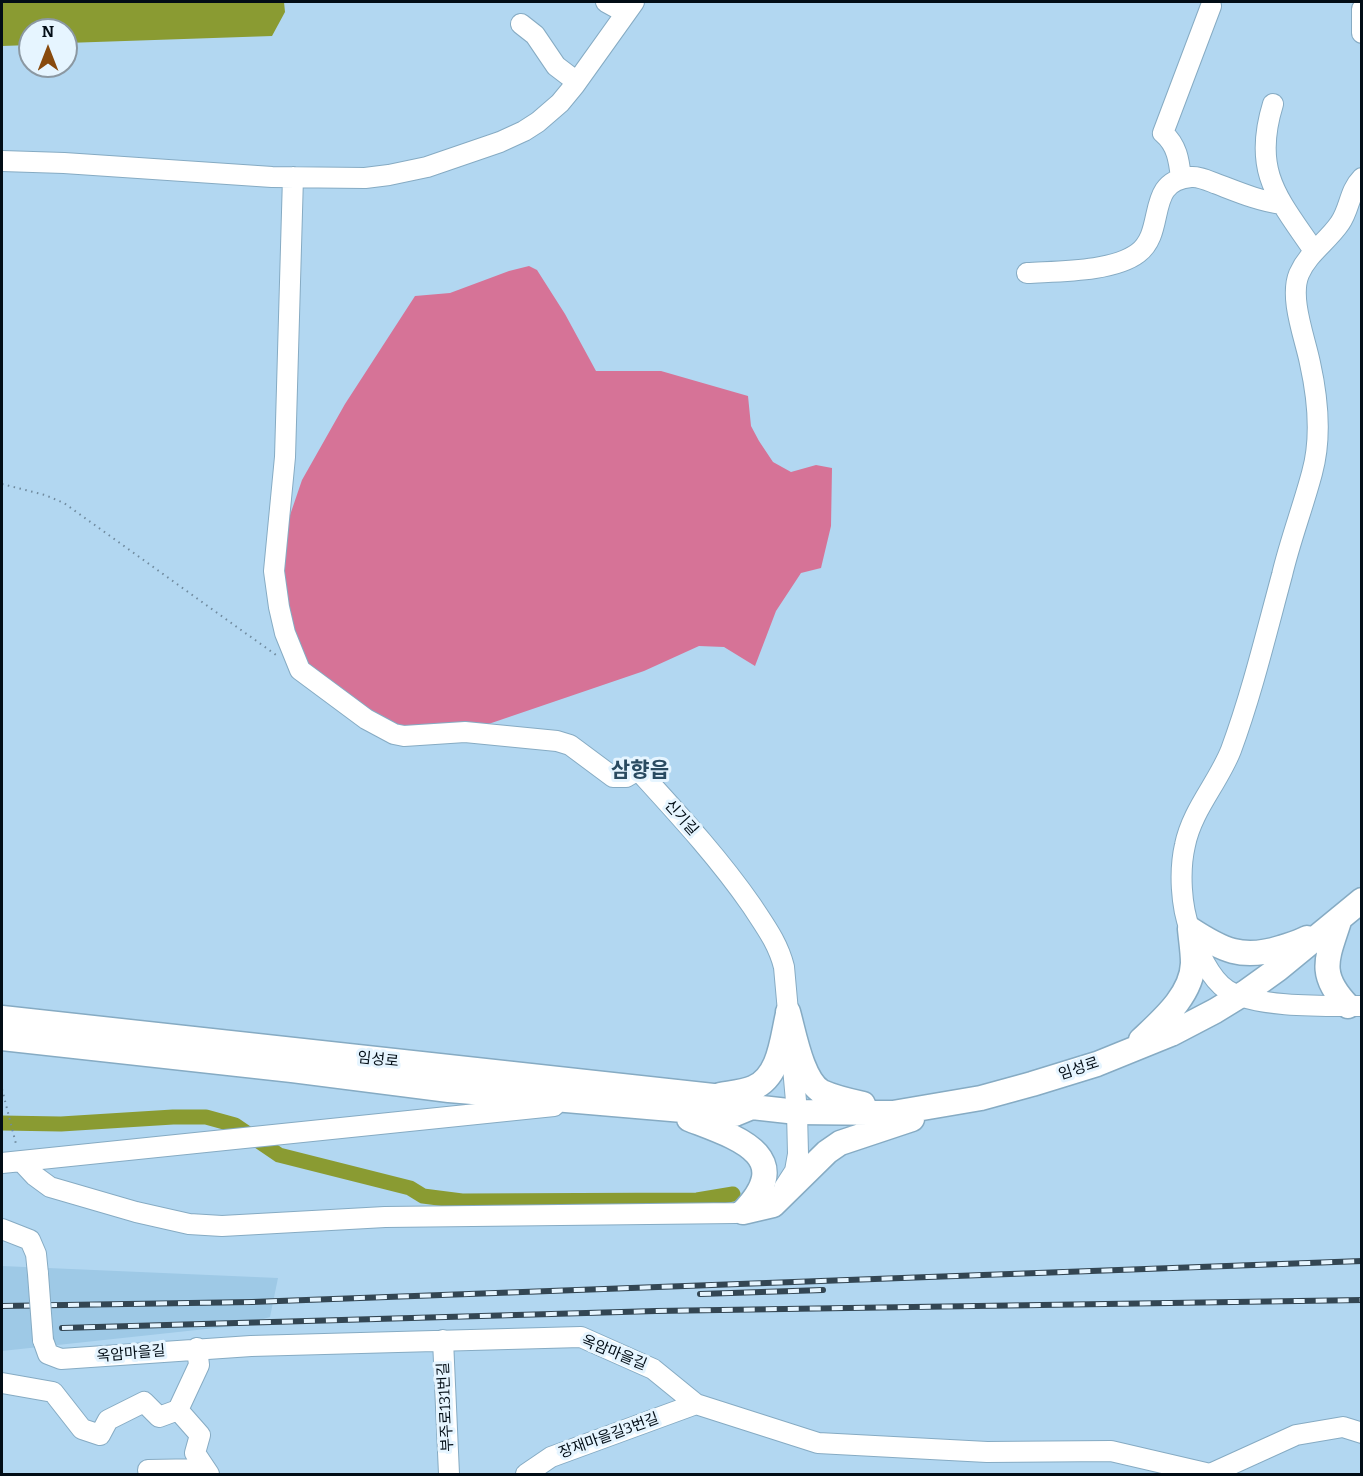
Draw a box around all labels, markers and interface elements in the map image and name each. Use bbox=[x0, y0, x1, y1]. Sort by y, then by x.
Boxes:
north arrow bbox=[18, 18, 78, 78]
text: N bbox=[42, 22, 54, 41]
district label: 삼향읍 bbox=[611, 758, 669, 784]
street label: 신기길 bbox=[660, 797, 702, 839]
street label: 임성로 bbox=[356, 1049, 400, 1071]
street label: 임성로 bbox=[1057, 1054, 1101, 1084]
street label: 옥암마을길 bbox=[579, 1332, 649, 1374]
street label: 옥암마을길 bbox=[96, 1342, 166, 1366]
street label: 부주로131번길 bbox=[435, 1362, 457, 1452]
street label: 장재마을길3번길 bbox=[557, 1410, 661, 1462]

